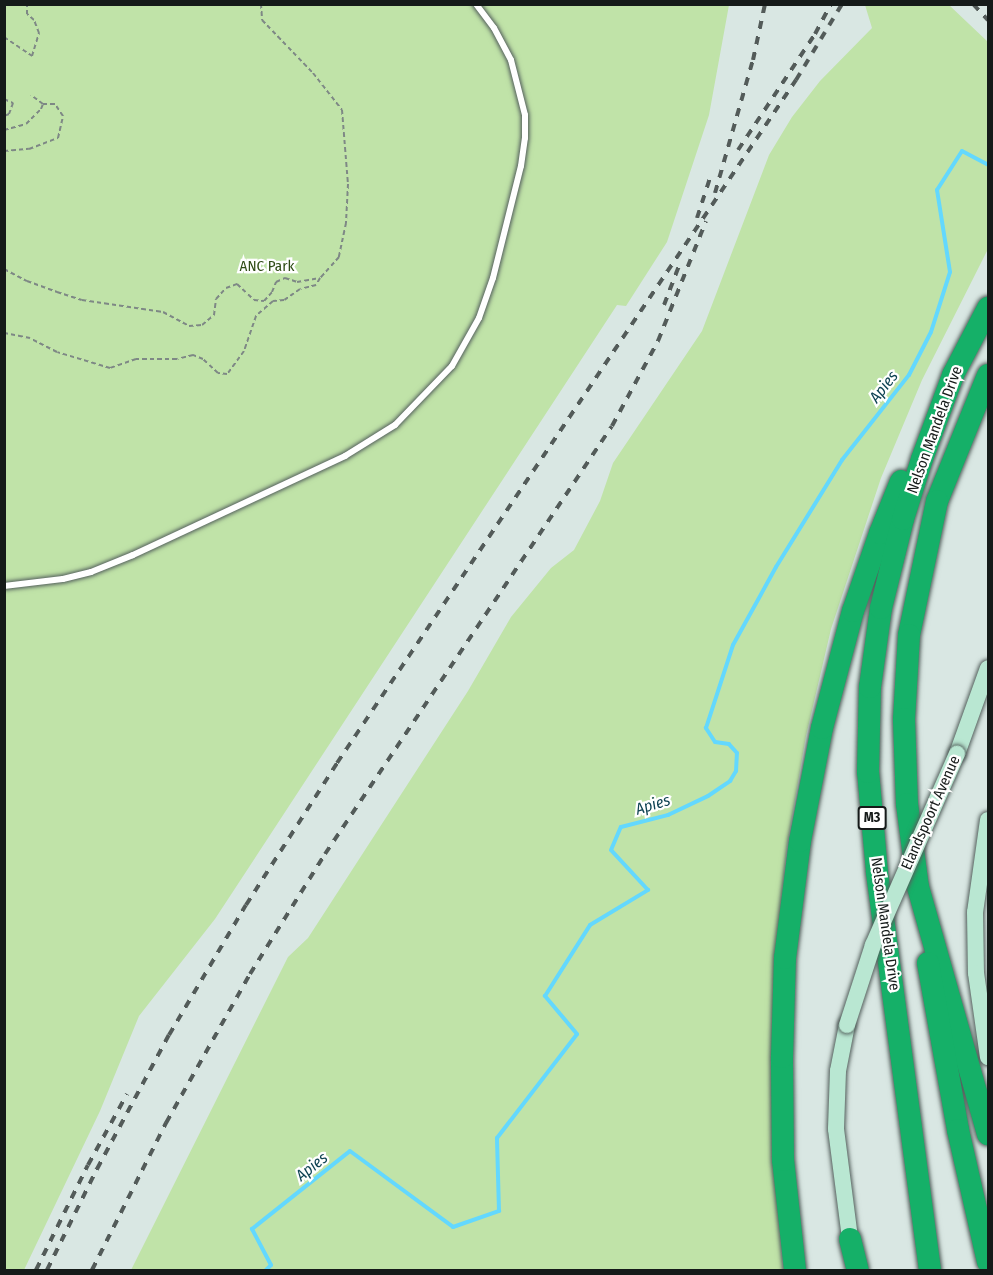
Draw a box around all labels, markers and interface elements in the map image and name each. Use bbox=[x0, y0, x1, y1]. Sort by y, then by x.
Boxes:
park label: ANC Park bbox=[240, 258, 294, 276]
street label: Nelson Mandela Drive bbox=[904, 364, 966, 496]
water label: Apies bbox=[866, 367, 902, 407]
street label: Elandspoort Avenue bbox=[898, 753, 964, 873]
water label: Apies bbox=[633, 791, 673, 819]
road number: M3 bbox=[857, 807, 887, 829]
street label: Nelson Mandela Drive bbox=[867, 856, 903, 992]
water label: Apies bbox=[292, 1148, 332, 1186]

